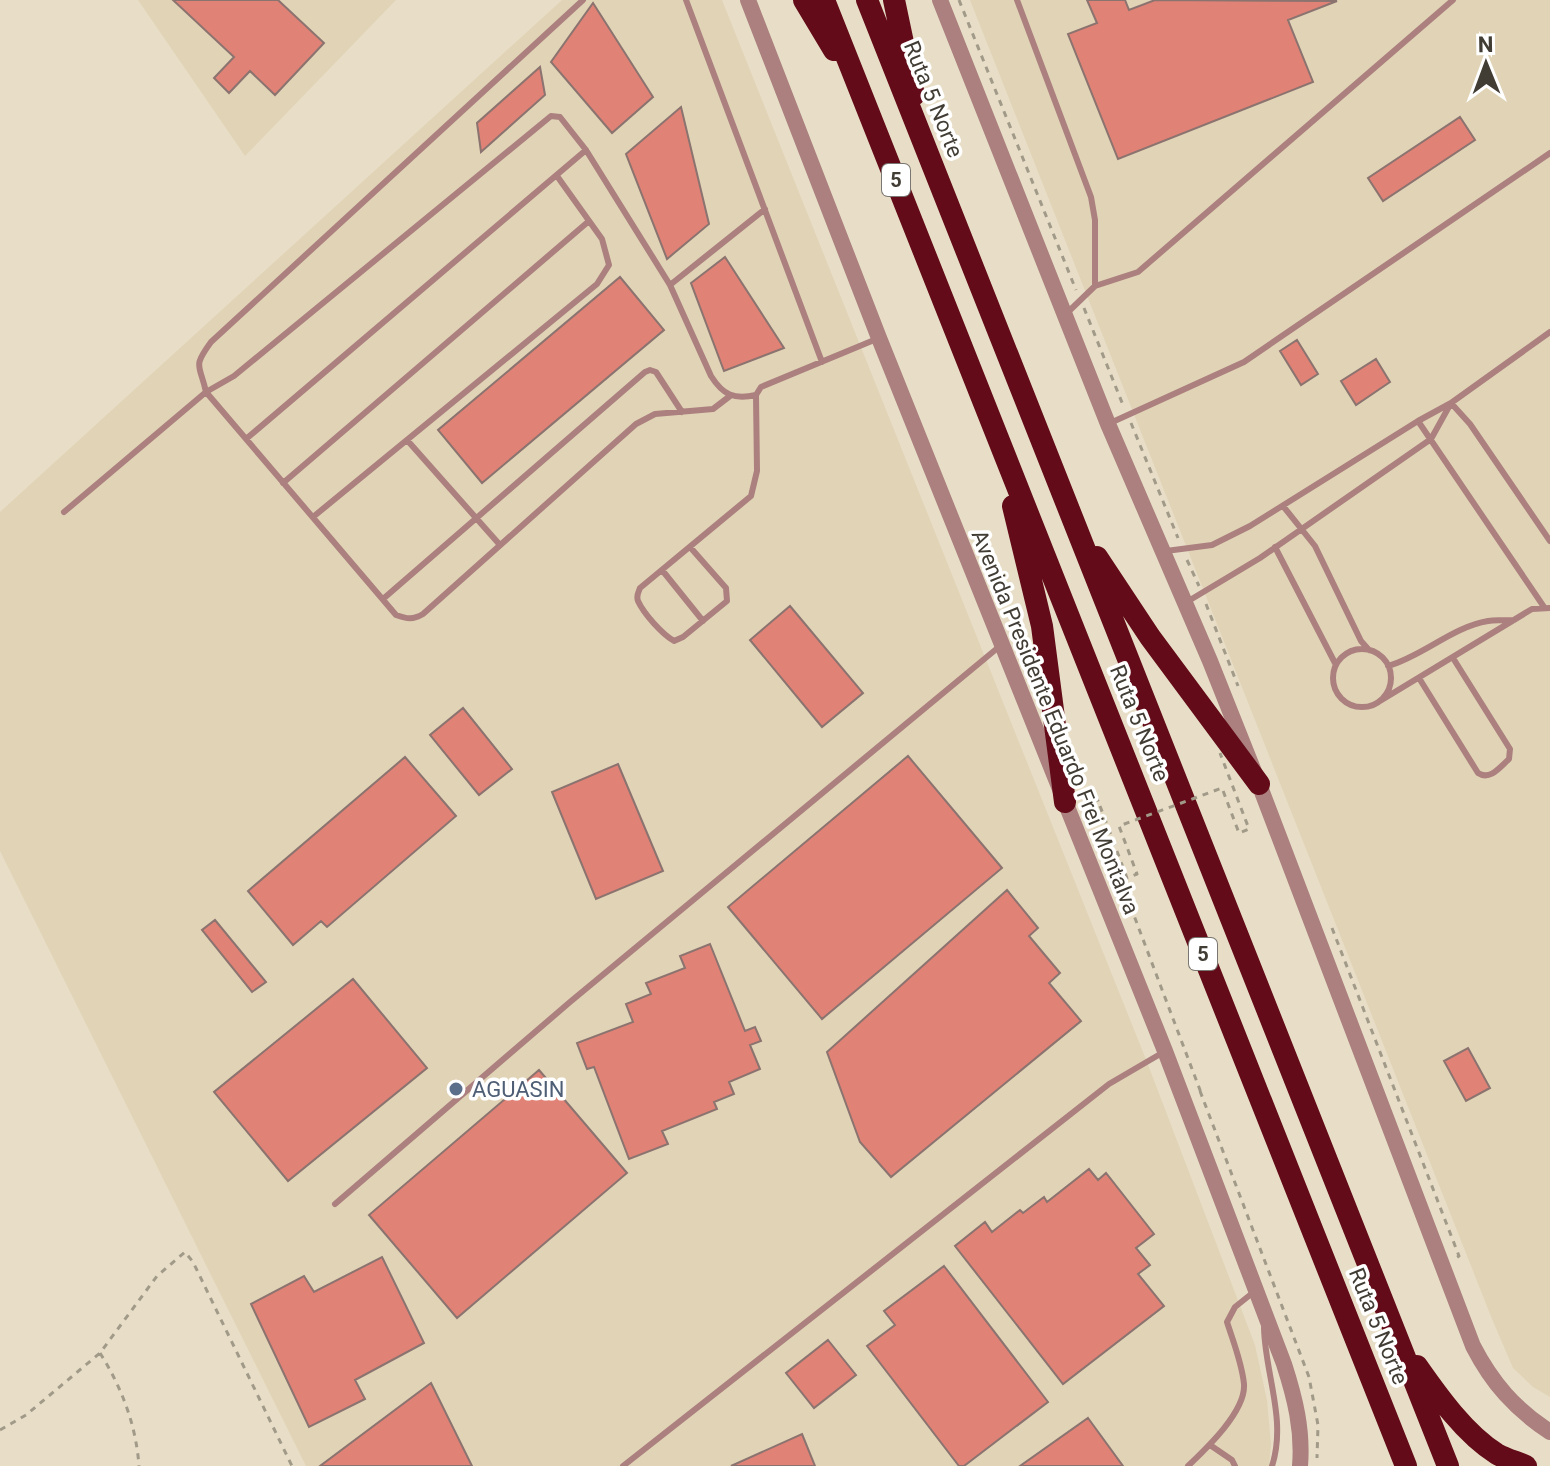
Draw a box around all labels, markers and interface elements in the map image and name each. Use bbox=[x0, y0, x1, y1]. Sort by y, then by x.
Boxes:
north arrow bbox=[1446, 24, 1526, 104]
text: N bbox=[1478, 32, 1494, 57]
street label: Ruta 5 Norte bbox=[899, 37, 968, 161]
road number: 5 bbox=[882, 164, 910, 196]
street label: Avenida Presidente Eduardo Frei Montalva bbox=[967, 526, 1144, 918]
street label: Ruta 5 Norte bbox=[1105, 661, 1174, 785]
road number: 5 bbox=[1189, 938, 1217, 970]
place label: AGUASIN bbox=[472, 1077, 564, 1102]
marker: AGUASIN bbox=[447, 1080, 465, 1098]
street label: Ruta 5 Norte bbox=[1344, 1264, 1413, 1388]

